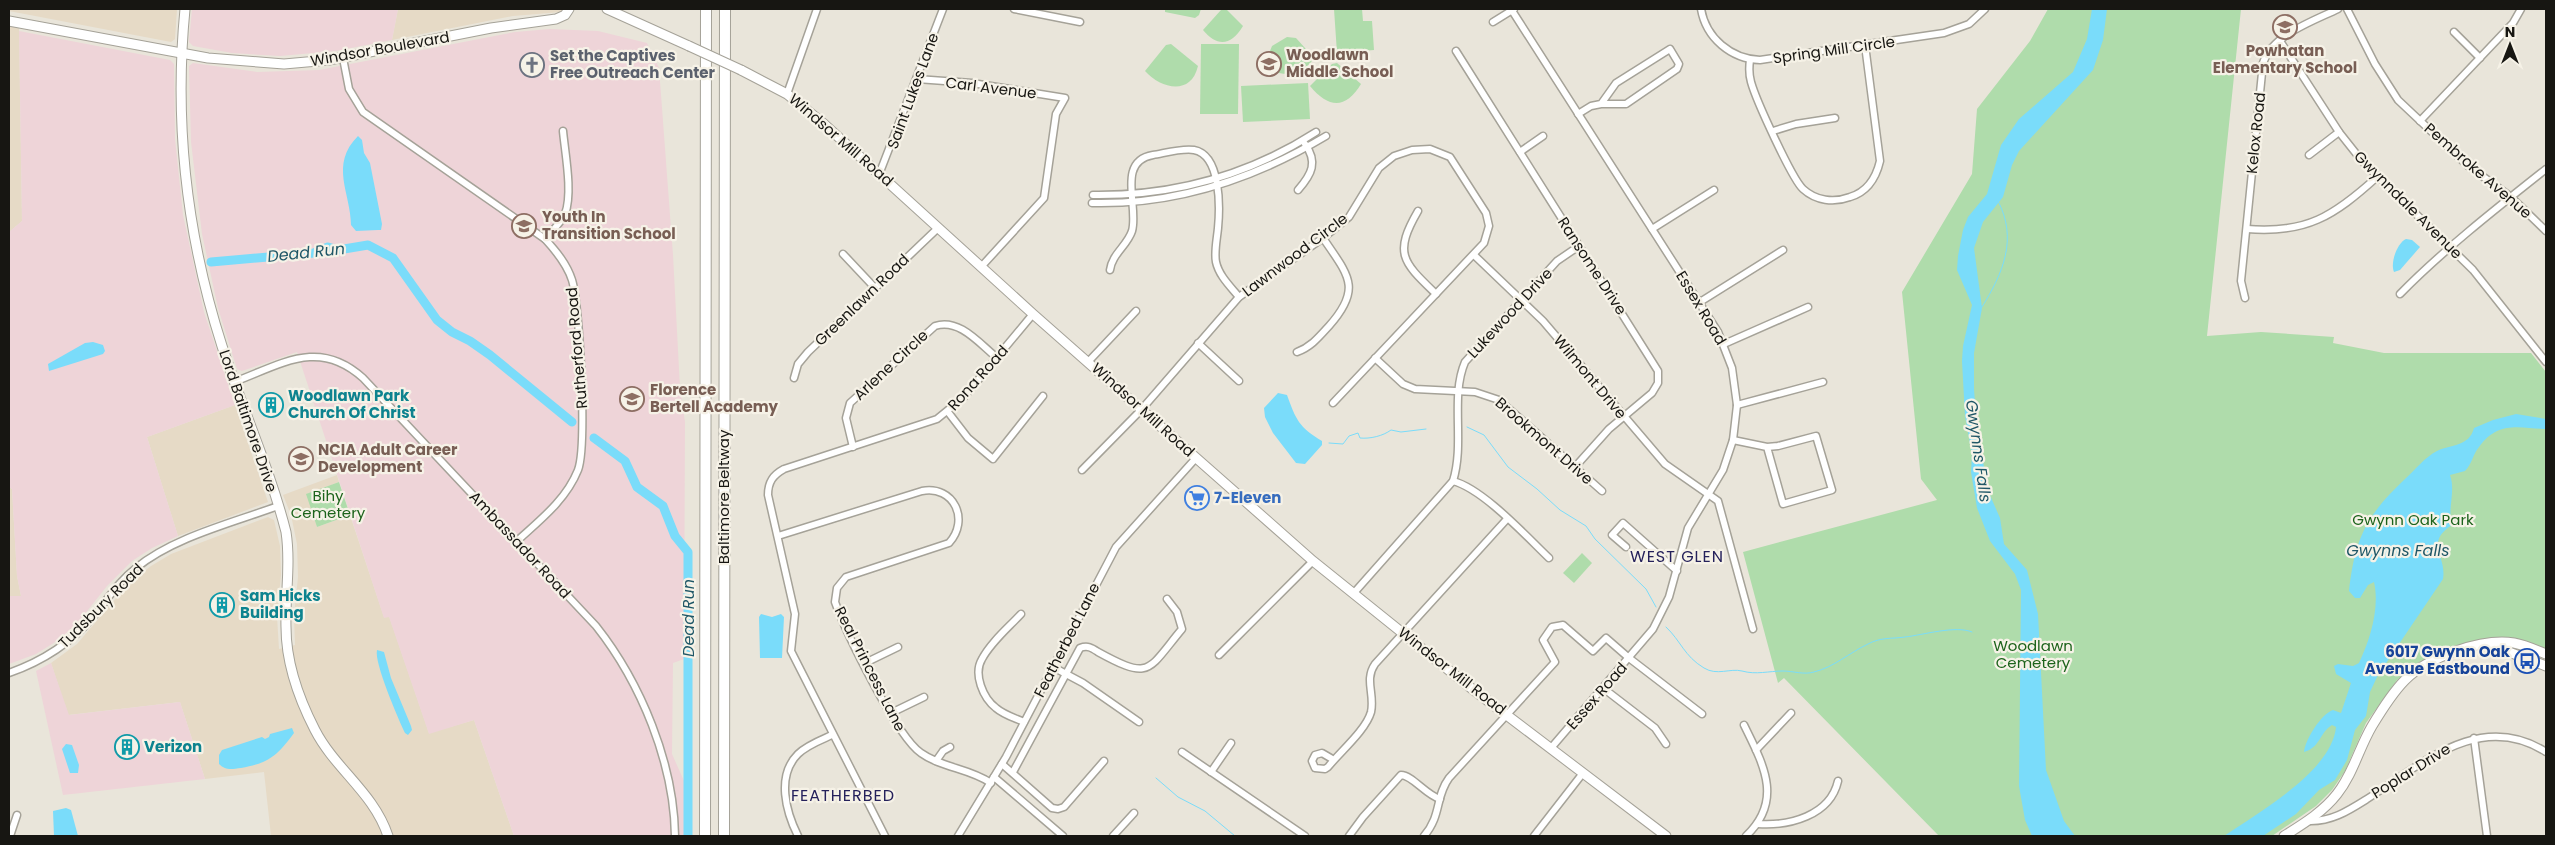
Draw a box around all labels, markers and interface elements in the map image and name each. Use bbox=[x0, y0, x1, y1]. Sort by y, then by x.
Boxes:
school or university icon: Powhatan Elementary School bbox=[2272, 14, 2298, 40]
north arrow bbox=[2485, 20, 2535, 70]
text: N bbox=[2505, 22, 2515, 42]
street label: Windsor Boulevard bbox=[309, 26, 451, 71]
street label: Saint Lukes Lane bbox=[882, 30, 943, 152]
street label: Spring Mill Circle bbox=[1772, 31, 1896, 68]
place label: Powhatan Elementary School bbox=[2213, 40, 2357, 78]
place label: Woodlawn Middle School bbox=[1286, 44, 1393, 82]
place label: Set the Captives Free Outreach Center bbox=[550, 45, 716, 83]
school or university icon: Woodlawn Middle School bbox=[1256, 51, 1282, 77]
church icon: Set the Captives Free Outreach Center bbox=[519, 52, 545, 78]
street label: Carl Avenue bbox=[944, 72, 1038, 103]
street label: Windsor Mill Road bbox=[785, 88, 898, 191]
street label: Kelox Road bbox=[2241, 91, 2270, 175]
street label: Pembroke Avenue bbox=[2420, 118, 2537, 223]
street label: Gwynndale Avenue bbox=[2350, 146, 2467, 263]
place label: Youth In Transition School bbox=[542, 206, 676, 244]
street label: Lawnwood Circle bbox=[1238, 208, 1352, 301]
school or university icon: Youth In Transition School bbox=[511, 213, 537, 239]
street label: Ransome Drive bbox=[1553, 213, 1632, 319]
water label: Dead Run bbox=[266, 237, 346, 268]
street label: Greenlawn Road bbox=[810, 249, 914, 350]
street label: Lukewood Drive bbox=[1462, 263, 1557, 362]
street label: Essex Road bbox=[1671, 267, 1732, 349]
street label: Rutherford Road bbox=[561, 286, 592, 410]
street label: Arlene Circle bbox=[849, 325, 932, 405]
street label: Wilmont Drive bbox=[1549, 330, 1632, 423]
street label: Rona Road bbox=[943, 340, 1013, 415]
street label: Lord Baltimore Drive bbox=[214, 347, 283, 495]
street label: Windsor Mill Road bbox=[1087, 358, 1199, 462]
place label: Florence Bertell Academy bbox=[650, 379, 779, 417]
place label: Woodlawn Park Church Of Christ bbox=[288, 385, 416, 423]
school or university icon: Florence Bertell Academy bbox=[619, 386, 645, 412]
building icon: Woodlawn Park Church Of Christ bbox=[258, 392, 284, 418]
street label: Brookmont Drive bbox=[1491, 392, 1598, 489]
water label: Gwynns Falls bbox=[1960, 398, 1997, 504]
street label: Baltimore Beltway bbox=[713, 429, 734, 564]
place label: NCIA Adult Career Development bbox=[318, 439, 458, 477]
school or university icon: NCIA Adult Career Development bbox=[288, 446, 314, 472]
park label: Bihy Cemetery bbox=[291, 485, 366, 523]
supermarket icon: 7-Eleven bbox=[1184, 485, 1210, 511]
street label: Ambassador Road bbox=[465, 486, 576, 603]
place label: 7-Eleven bbox=[1214, 487, 1281, 508]
park label: Gwynn Oak Park bbox=[2352, 509, 2474, 530]
water label: Gwynns Falls bbox=[2346, 539, 2450, 562]
district label: WEST GLEN bbox=[1630, 545, 1724, 568]
street label: Tudsbury Road bbox=[53, 558, 148, 653]
water label: Dead Run bbox=[677, 579, 700, 657]
street label: Featherbed Lane bbox=[1029, 579, 1105, 701]
place label: Sam Hicks Building bbox=[240, 585, 321, 623]
building icon: Sam Hicks Building bbox=[209, 592, 235, 618]
street label: Real Princess Lane bbox=[830, 603, 911, 735]
street label: Windsor Mill Road bbox=[1394, 622, 1511, 720]
park label: Woodlawn Cemetery bbox=[1993, 635, 2073, 673]
place label: 6017 Gwynn Oak Avenue Eastbound bbox=[2365, 641, 2511, 679]
bus stop icon: 6017 Gwynn Oak Avenue Eastbound bbox=[2514, 648, 2540, 674]
street label: Essex Road bbox=[1562, 658, 1632, 734]
building icon: Verizon bbox=[114, 734, 140, 760]
place label: Verizon bbox=[144, 736, 202, 757]
street label: Poplar Drive bbox=[2367, 738, 2454, 803]
district label: FEATHERBED bbox=[791, 784, 895, 807]

